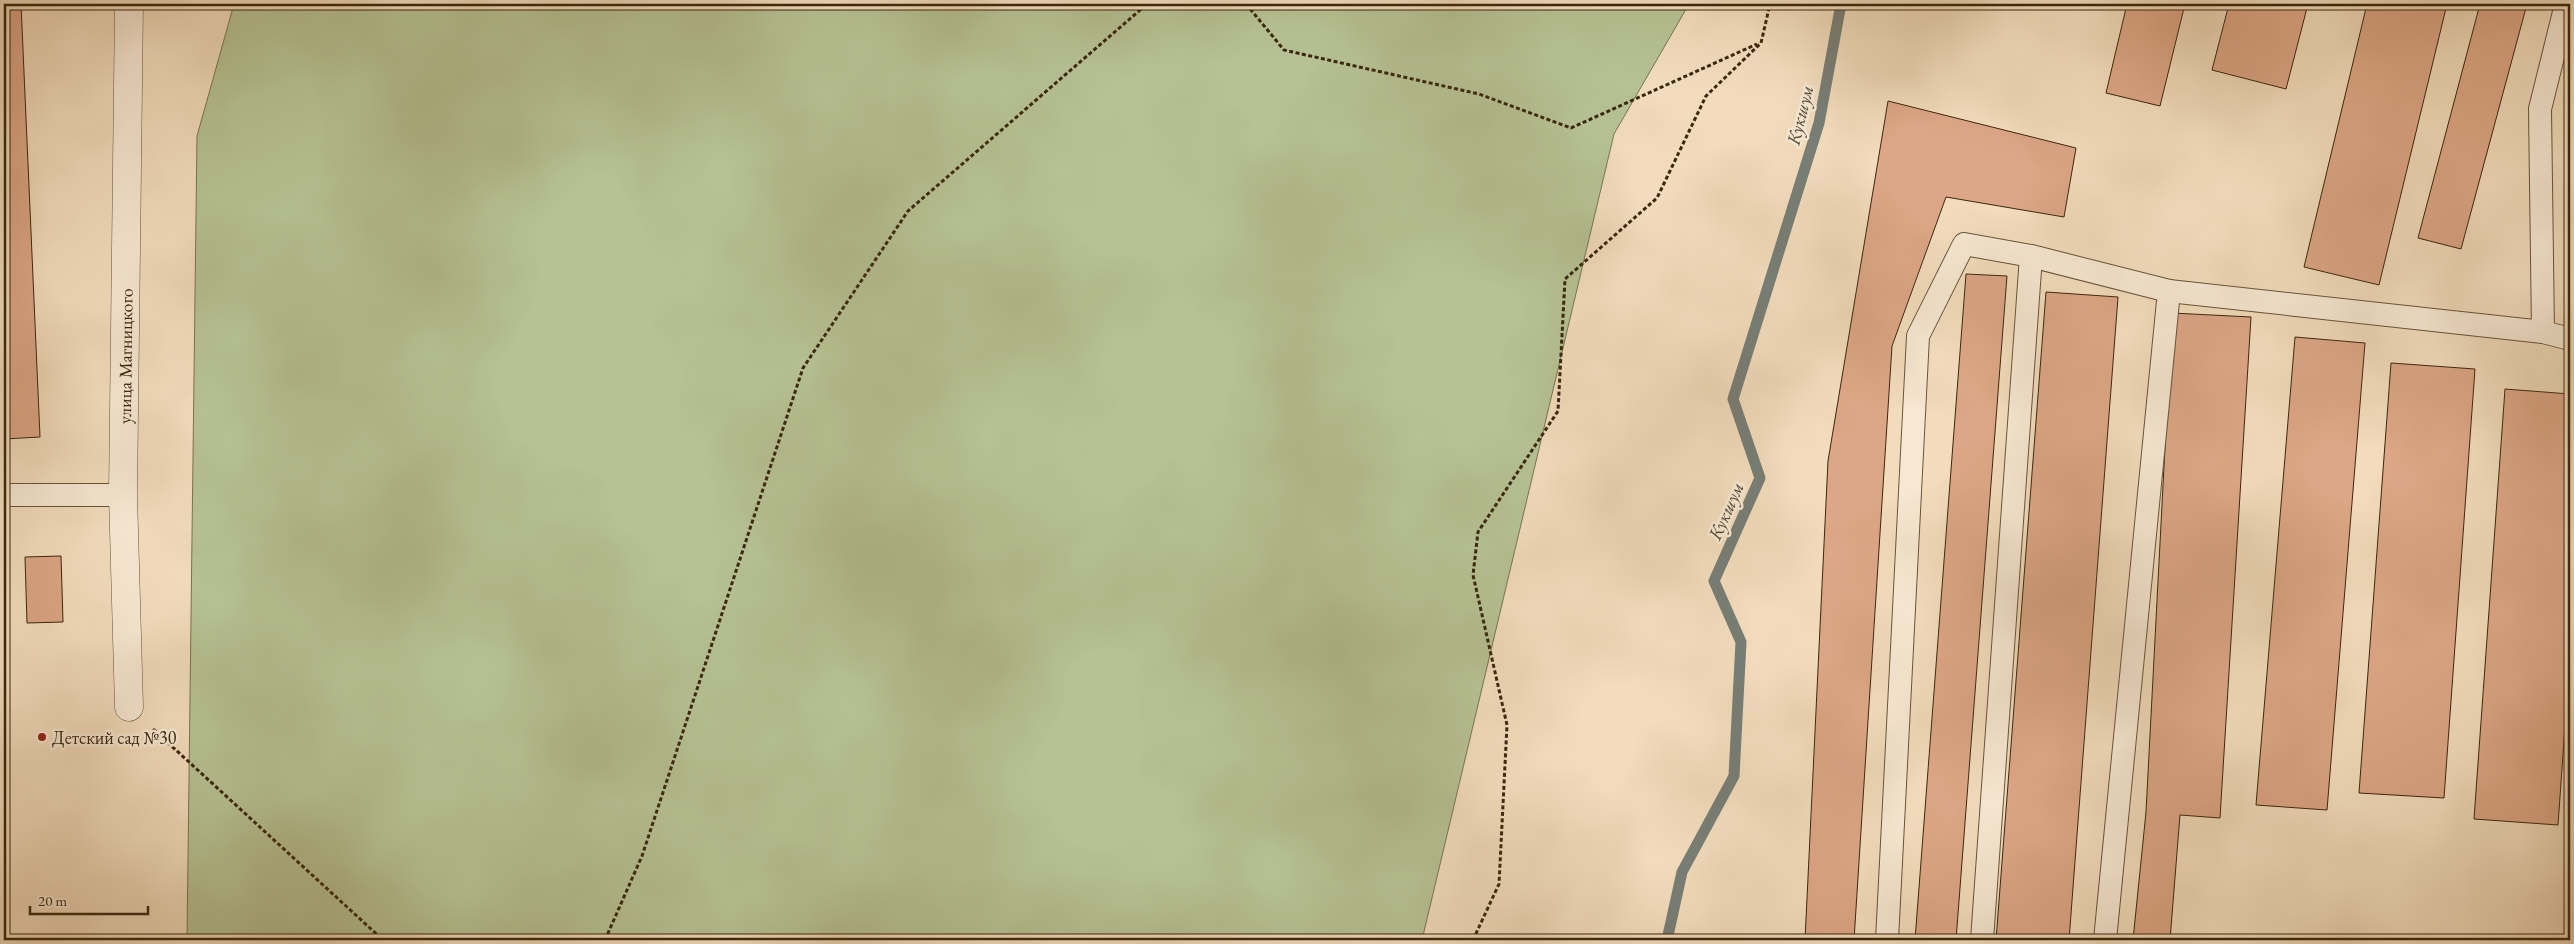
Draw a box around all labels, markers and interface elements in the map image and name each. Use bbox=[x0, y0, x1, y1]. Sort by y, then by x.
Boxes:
water label: Кукшум bbox=[1780, 82, 1820, 149]
street label: улица Магницкого bbox=[112, 288, 137, 424]
water label: Кукшум bbox=[1702, 478, 1750, 545]
place label: Детский сад №30 bbox=[52, 726, 177, 749]
marker: Детский сад №30 bbox=[36, 731, 48, 743]
scale bar bbox=[30, 884, 148, 916]
text: 20 m bbox=[38, 891, 67, 910]

